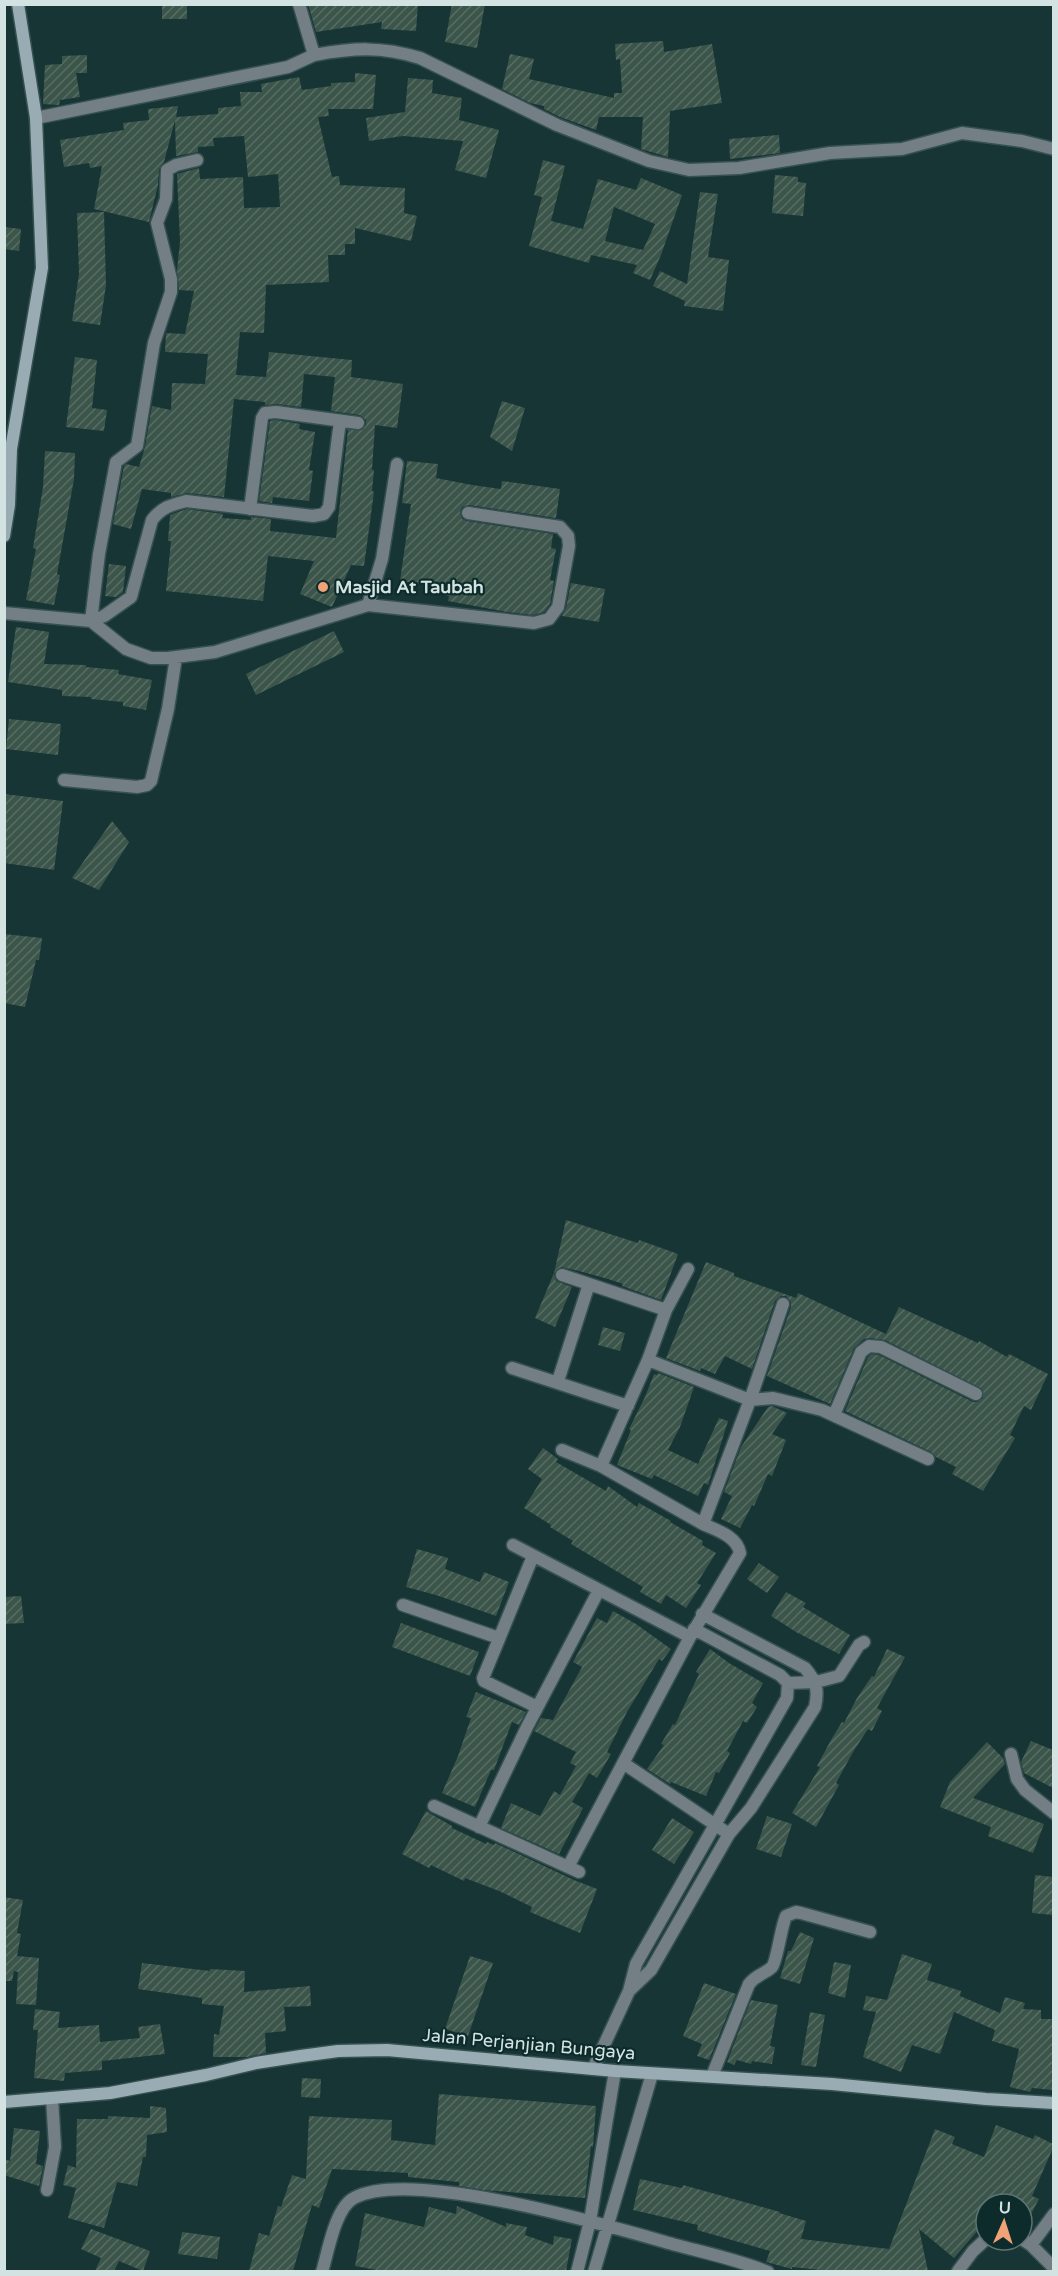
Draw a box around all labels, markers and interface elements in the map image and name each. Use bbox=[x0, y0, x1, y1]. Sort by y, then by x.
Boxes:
place label: Masjid At Taubah bbox=[335, 576, 484, 598]
marker: Masjid At Taubah bbox=[316, 580, 330, 594]
street label: Jalan Perjanjian Bungaya bbox=[422, 2024, 636, 2064]
north arrow bbox=[974, 2192, 1034, 2252]
text: U bbox=[998, 2198, 1011, 2218]

